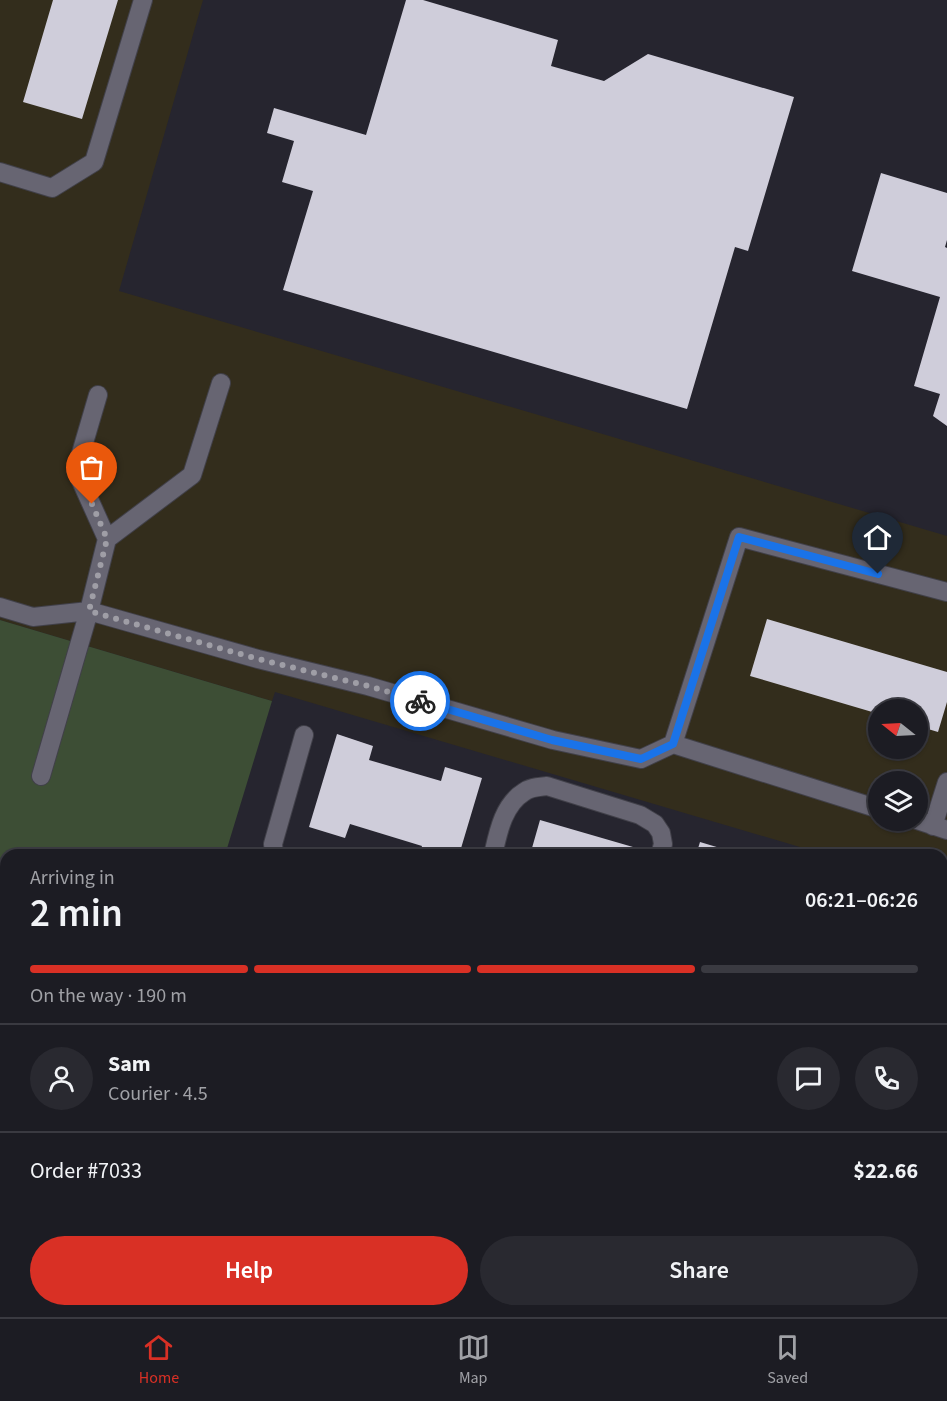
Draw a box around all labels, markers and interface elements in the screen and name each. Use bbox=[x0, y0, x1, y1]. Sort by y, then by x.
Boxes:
pin bbox=[66, 442, 117, 504]
icon: bag bbox=[75, 451, 108, 484]
pin bbox=[852, 512, 903, 574]
icon: home bbox=[861, 521, 894, 554]
courier bbox=[390, 671, 450, 731]
icon: bike bbox=[404, 685, 437, 718]
north arrow bbox=[868, 699, 928, 759]
map controls bbox=[868, 699, 928, 831]
button: layers bbox=[868, 771, 928, 831]
text: Arriving in bbox=[30, 864, 115, 892]
text: 06:21–06:26 bbox=[805, 884, 918, 916]
text: 2 min bbox=[30, 886, 123, 942]
text: On the way · 190 m bbox=[30, 982, 187, 1010]
button: person bbox=[30, 1047, 93, 1110]
button: chat bbox=[777, 1047, 840, 1110]
button: phone bbox=[855, 1047, 918, 1110]
text: Sam bbox=[108, 1048, 151, 1080]
text: Courier · 4.5 bbox=[108, 1080, 208, 1108]
text: Order #7033 bbox=[30, 1155, 142, 1187]
text: $22.66 bbox=[853, 1155, 918, 1187]
button: Help bbox=[30, 1236, 468, 1305]
button: Share bbox=[480, 1236, 918, 1305]
tab: Home bbox=[139, 1331, 179, 1389]
tab: Map bbox=[457, 1331, 490, 1389]
tab: Saved bbox=[767, 1331, 808, 1389]

